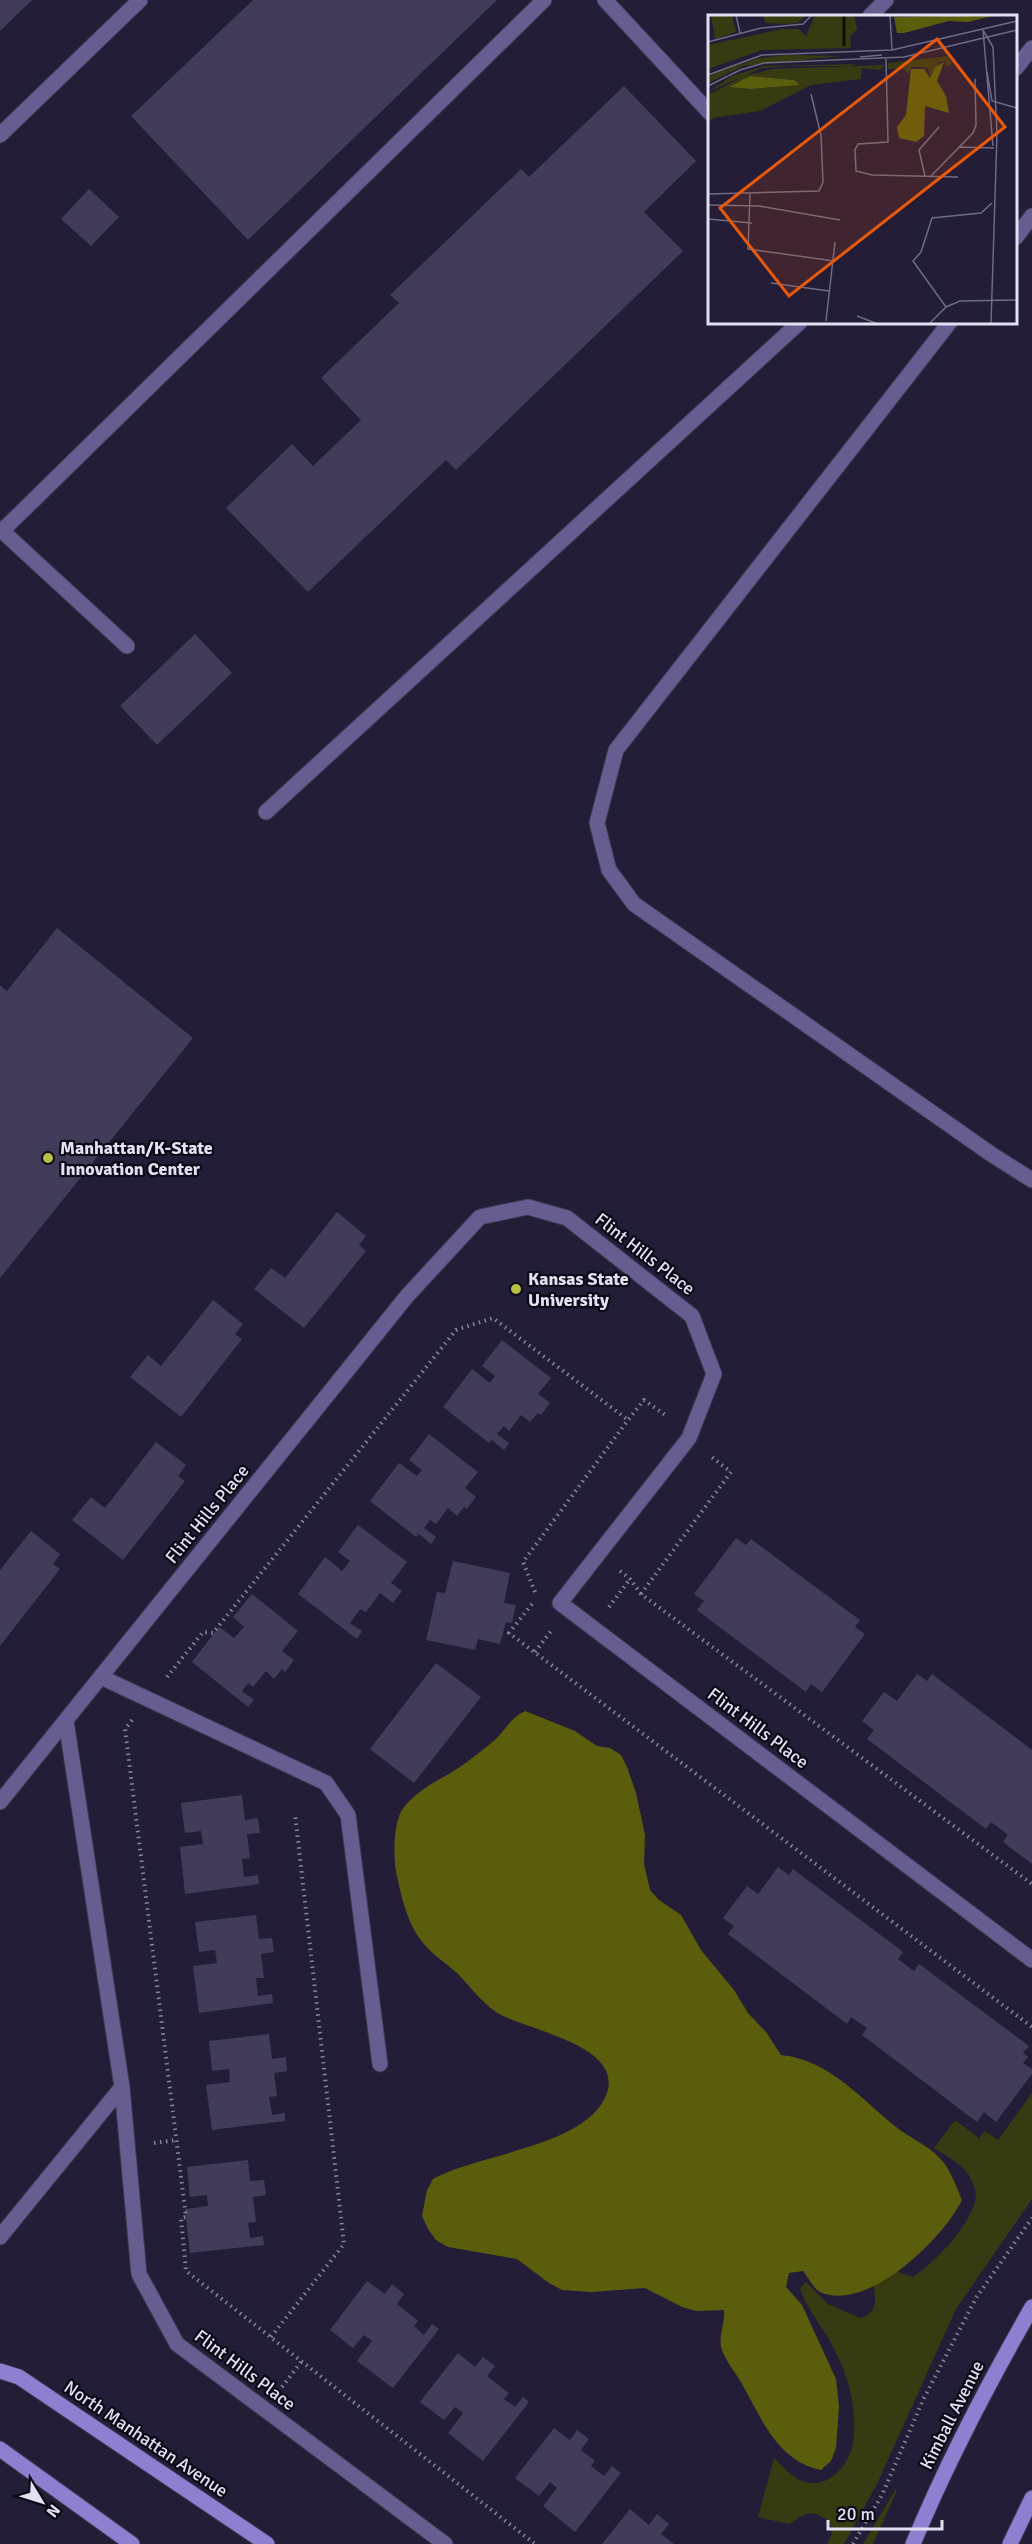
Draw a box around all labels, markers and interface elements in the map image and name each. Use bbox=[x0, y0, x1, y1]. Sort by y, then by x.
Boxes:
inset map bbox=[708, 15, 1017, 324]
place label: Manhattan/K-State Innovation Center bbox=[60, 1137, 213, 1180]
marker: Manhattan/K-State Innovation Center bbox=[41, 1151, 55, 1165]
street label: Flint Hills Place bbox=[591, 1208, 699, 1300]
place label: Kansas State University bbox=[528, 1268, 629, 1311]
marker: Kansas State University bbox=[509, 1282, 523, 1296]
street label: Flint Hills Place bbox=[160, 1460, 254, 1568]
street label: Flint Hills Place bbox=[703, 1683, 813, 1773]
street label: Flint Hills Place bbox=[190, 2325, 300, 2415]
street label: Kimball Avenue bbox=[915, 2357, 989, 2473]
street label: North Manhattan Avenue bbox=[60, 2376, 232, 2502]
north arrow bbox=[12, 2472, 72, 2532]
scale bar bbox=[828, 2493, 942, 2531]
text: N bbox=[42, 2500, 64, 2521]
text: 20 m bbox=[837, 2503, 875, 2525]

